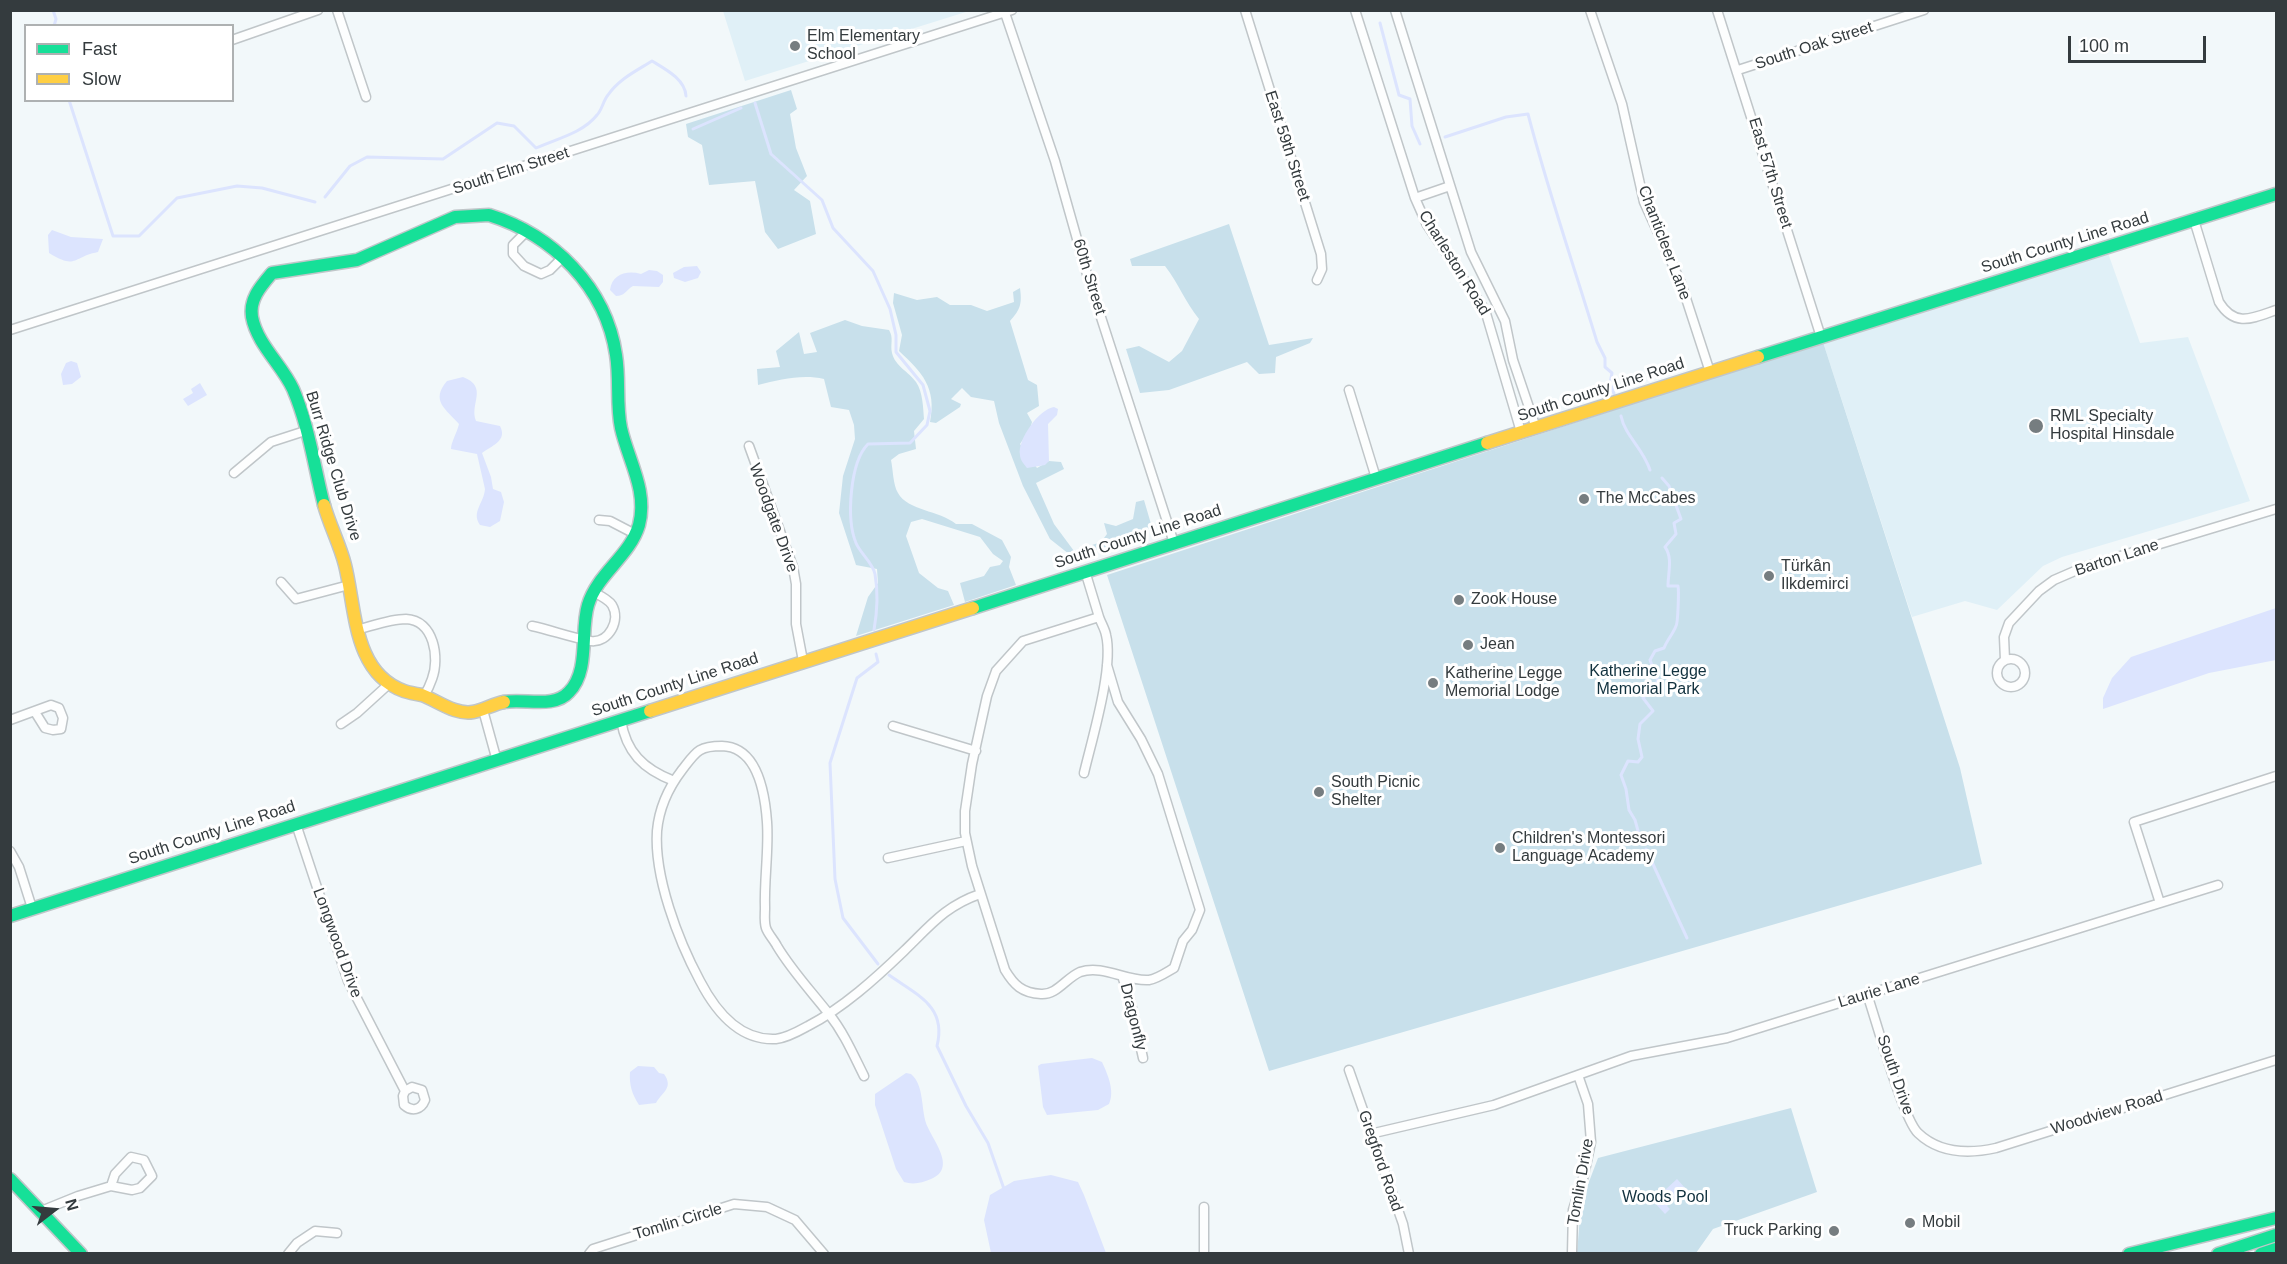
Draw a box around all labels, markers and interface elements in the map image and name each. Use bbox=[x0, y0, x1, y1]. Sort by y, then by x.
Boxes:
street label: South Oak Street bbox=[1753, 18, 1875, 74]
legend bbox=[24, 24, 234, 102]
scale bar bbox=[2071, 24, 2209, 62]
place label: Elm Elementary School bbox=[807, 27, 920, 65]
text: 100 m bbox=[2079, 36, 2129, 56]
text: Fast bbox=[82, 39, 117, 59]
marker: Elm Elementary School bbox=[788, 39, 802, 53]
text: Slow bbox=[82, 69, 121, 89]
street label: East 59th Street bbox=[1260, 88, 1314, 204]
street label: East 57th Street bbox=[1744, 115, 1796, 231]
street label: South Elm Street bbox=[451, 143, 571, 199]
street label: Chanticleer Lane bbox=[1633, 183, 1695, 303]
street label: Charleston Road bbox=[1414, 207, 1494, 319]
street label: South County Line Road bbox=[1979, 208, 2151, 278]
street label: 60th Street bbox=[1068, 237, 1110, 317]
street label: South County Line Road bbox=[1515, 354, 1687, 426]
street label: Burr Ridge Club Drive bbox=[301, 389, 365, 543]
place label: RML Specialty Hospital Hinsdale bbox=[2050, 407, 2175, 445]
marker: RML Specialty Hospital Hinsdale bbox=[2027, 417, 2045, 435]
street label: Woodgate Drive bbox=[744, 461, 802, 575]
place label: The McCabes bbox=[1596, 489, 1696, 509]
marker: The McCabes bbox=[1577, 492, 1591, 506]
street label: South County Line Road bbox=[1052, 501, 1224, 573]
street label: Barton Lane bbox=[2073, 535, 2161, 581]
place label: Türkân Ilkdemirci bbox=[1781, 557, 1849, 595]
marker: Türkân Ilkdemirci bbox=[1762, 569, 1776, 583]
place label: Zook House bbox=[1471, 590, 1557, 610]
marker: Zook House bbox=[1452, 593, 1466, 607]
place label: Jean bbox=[1480, 635, 1515, 655]
marker: Jean bbox=[1461, 638, 1475, 652]
street label: South County Line Road bbox=[589, 649, 761, 721]
park label: Katherine Legge Memorial Park bbox=[1589, 662, 1707, 700]
place label: Katherine Legge Memorial Lodge bbox=[1445, 664, 1562, 702]
marker: Katherine Legge Memorial Lodge bbox=[1426, 676, 1440, 690]
place label: South Picnic Shelter bbox=[1331, 773, 1420, 811]
marker: South Picnic Shelter bbox=[1312, 785, 1326, 799]
street label: South County Line Road bbox=[126, 797, 298, 869]
place label: Children's Montessori Language Academy bbox=[1512, 829, 1665, 867]
marker: Children's Montessori Language Academy bbox=[1493, 841, 1507, 855]
street label: Longwood Drive bbox=[308, 885, 366, 1001]
street label: Laurie Lane bbox=[1836, 969, 1922, 1013]
street label: Dragonfly bbox=[1115, 981, 1151, 1053]
street label: South Drive bbox=[1872, 1032, 1918, 1118]
street label: Woodview Road bbox=[2049, 1087, 2165, 1139]
street label: Gregford Road bbox=[1354, 1108, 1406, 1214]
street label: Tomlin Drive bbox=[1564, 1137, 1598, 1227]
north arrow bbox=[24, 1180, 84, 1240]
park label: Woods Pool bbox=[1622, 1188, 1708, 1208]
text: N bbox=[62, 1197, 82, 1213]
street label: Tomlin Circle bbox=[631, 1199, 725, 1245]
place label: Mobil bbox=[1922, 1213, 1960, 1233]
marker: Mobil bbox=[1903, 1216, 1917, 1230]
place label: Truck Parking bbox=[1724, 1221, 1822, 1241]
marker: Truck Parking bbox=[1827, 1224, 1841, 1238]

